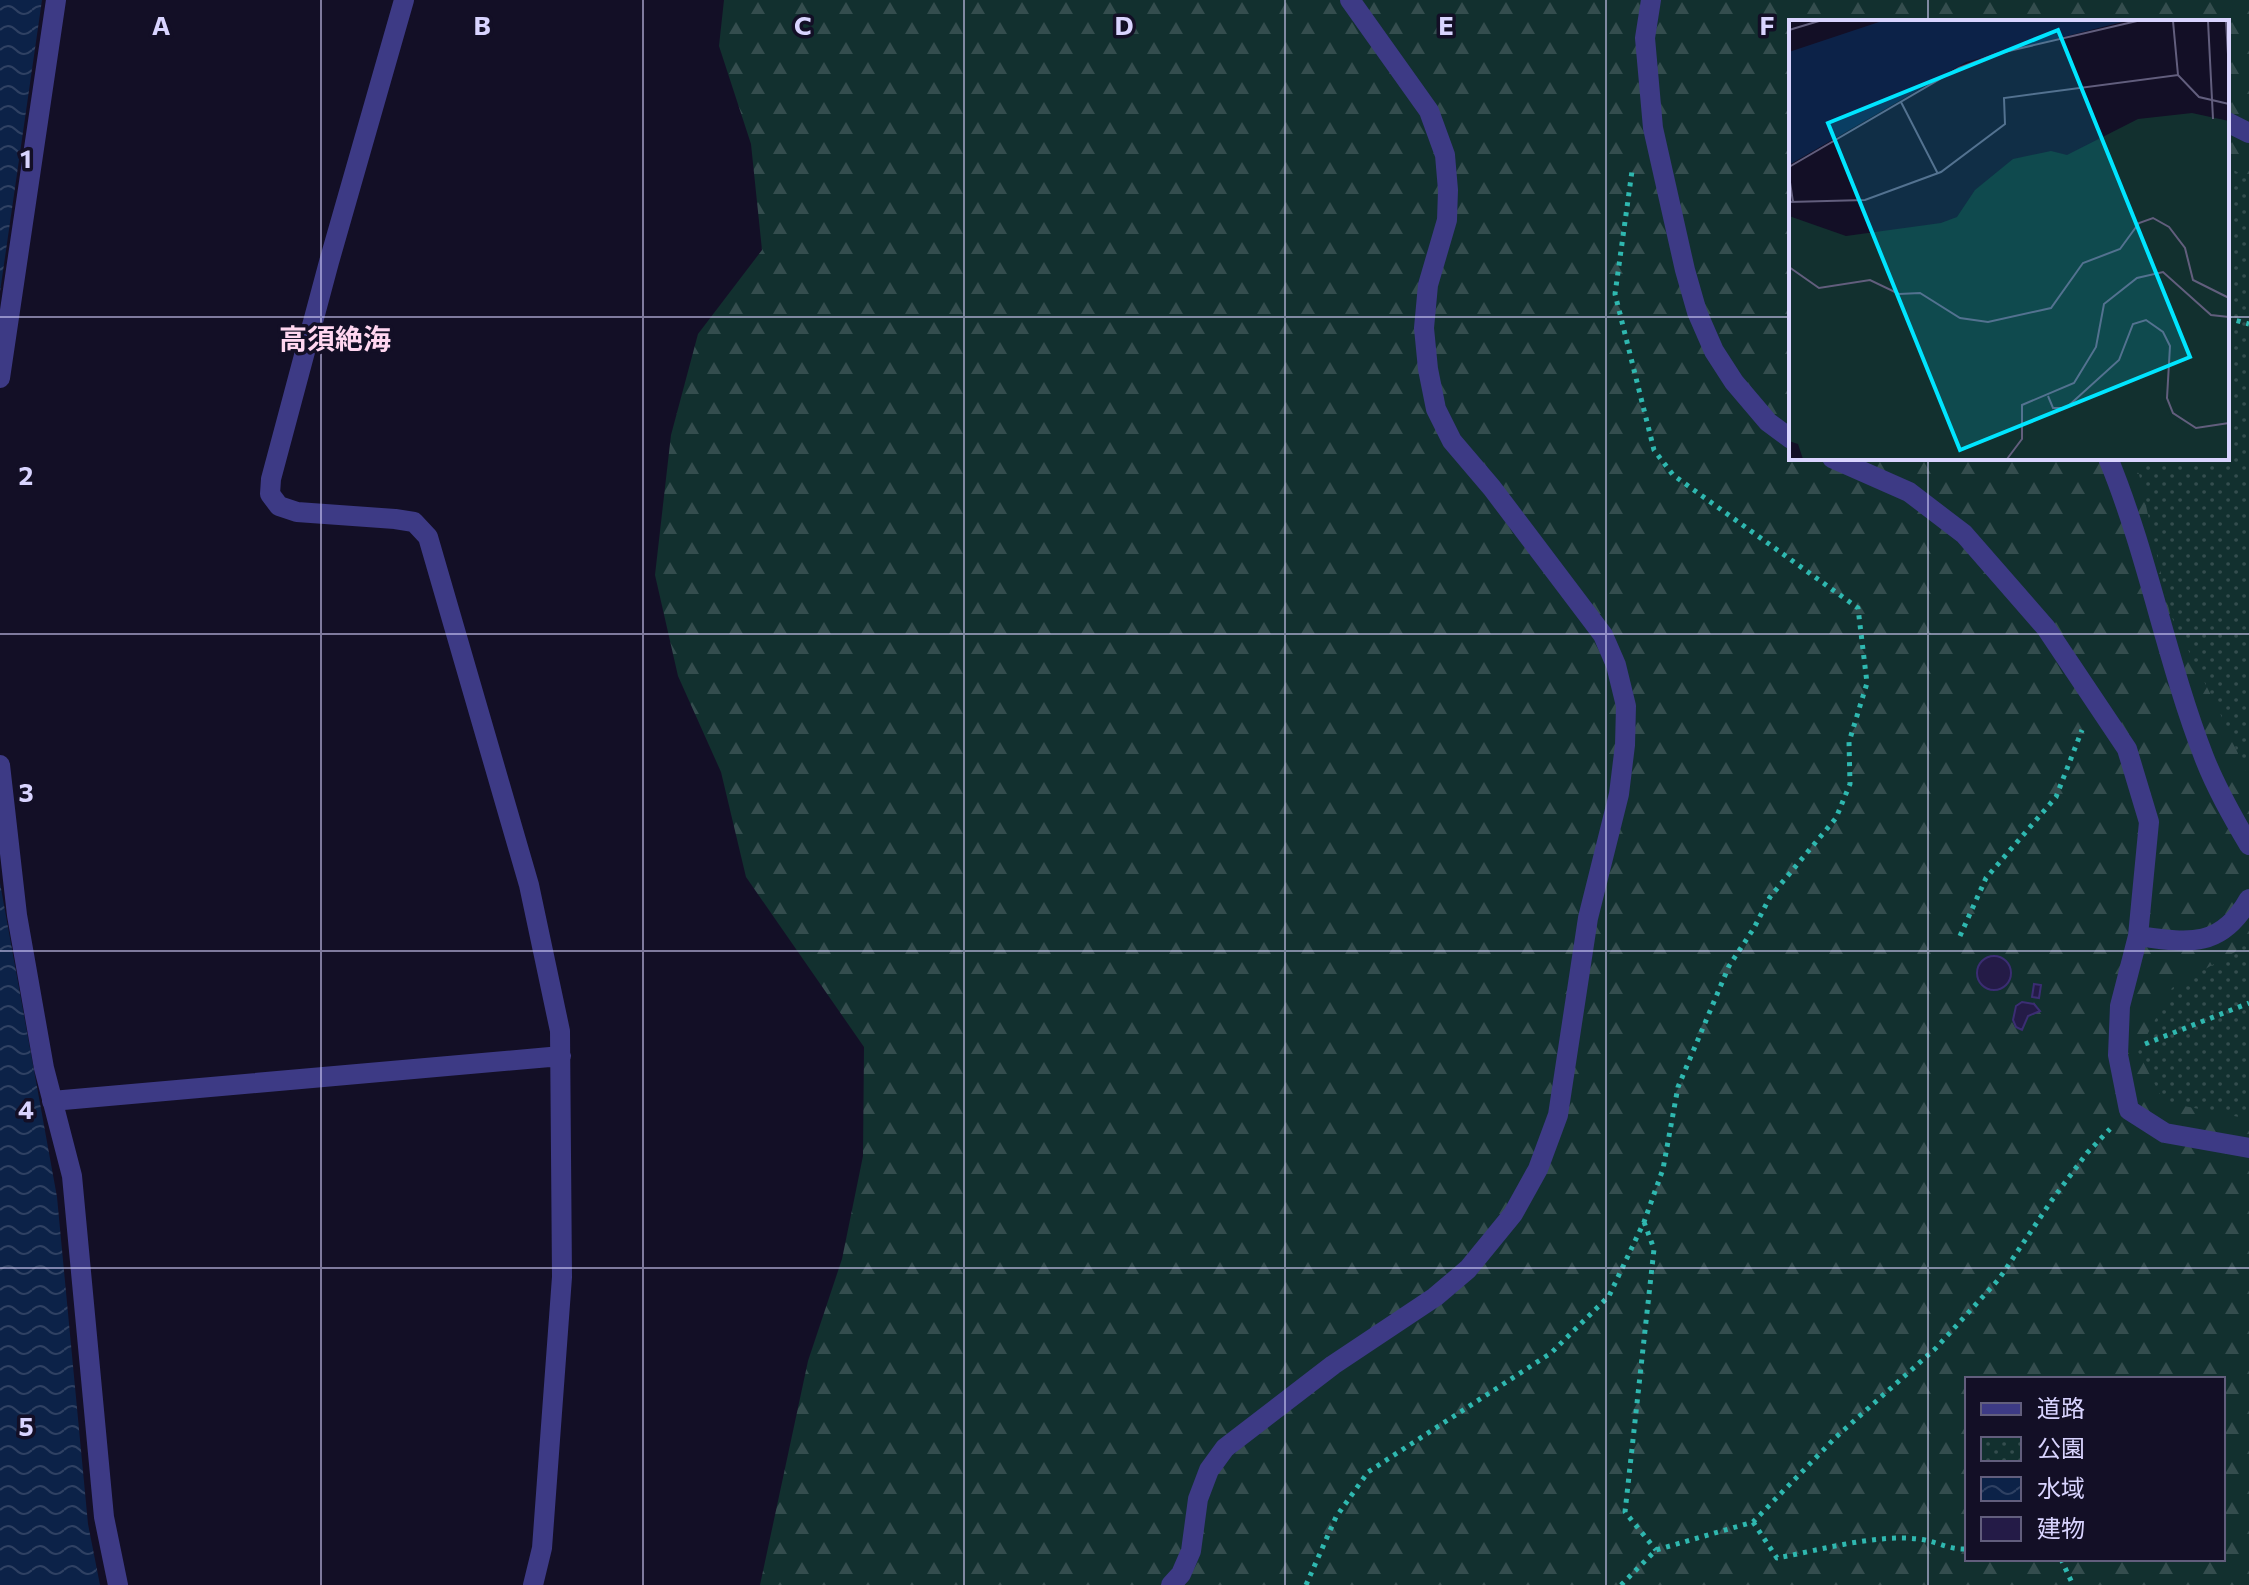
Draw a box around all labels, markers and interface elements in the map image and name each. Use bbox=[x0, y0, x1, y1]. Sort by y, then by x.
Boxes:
text: A bbox=[152, 9, 171, 40]
text: B bbox=[473, 9, 491, 40]
text: C bbox=[794, 9, 812, 40]
text: D bbox=[1114, 9, 1134, 40]
text: E bbox=[1438, 9, 1454, 40]
text: F bbox=[1759, 9, 1775, 40]
inset map bbox=[1789, 20, 2229, 460]
text: 1 bbox=[20, 142, 32, 173]
district label: 高須絶海 bbox=[279, 321, 391, 355]
text: 2 bbox=[19, 459, 33, 490]
text: 3 bbox=[18, 776, 34, 807]
text: 4 bbox=[18, 1093, 34, 1124]
legend bbox=[1965, 1377, 2225, 1561]
text: 道路 bbox=[2037, 1393, 2085, 1422]
text: 5 bbox=[18, 1410, 34, 1441]
text: 公園 bbox=[2037, 1433, 2085, 1462]
text: 水域 bbox=[2037, 1473, 2085, 1502]
text: 建物 bbox=[2037, 1513, 2085, 1542]

